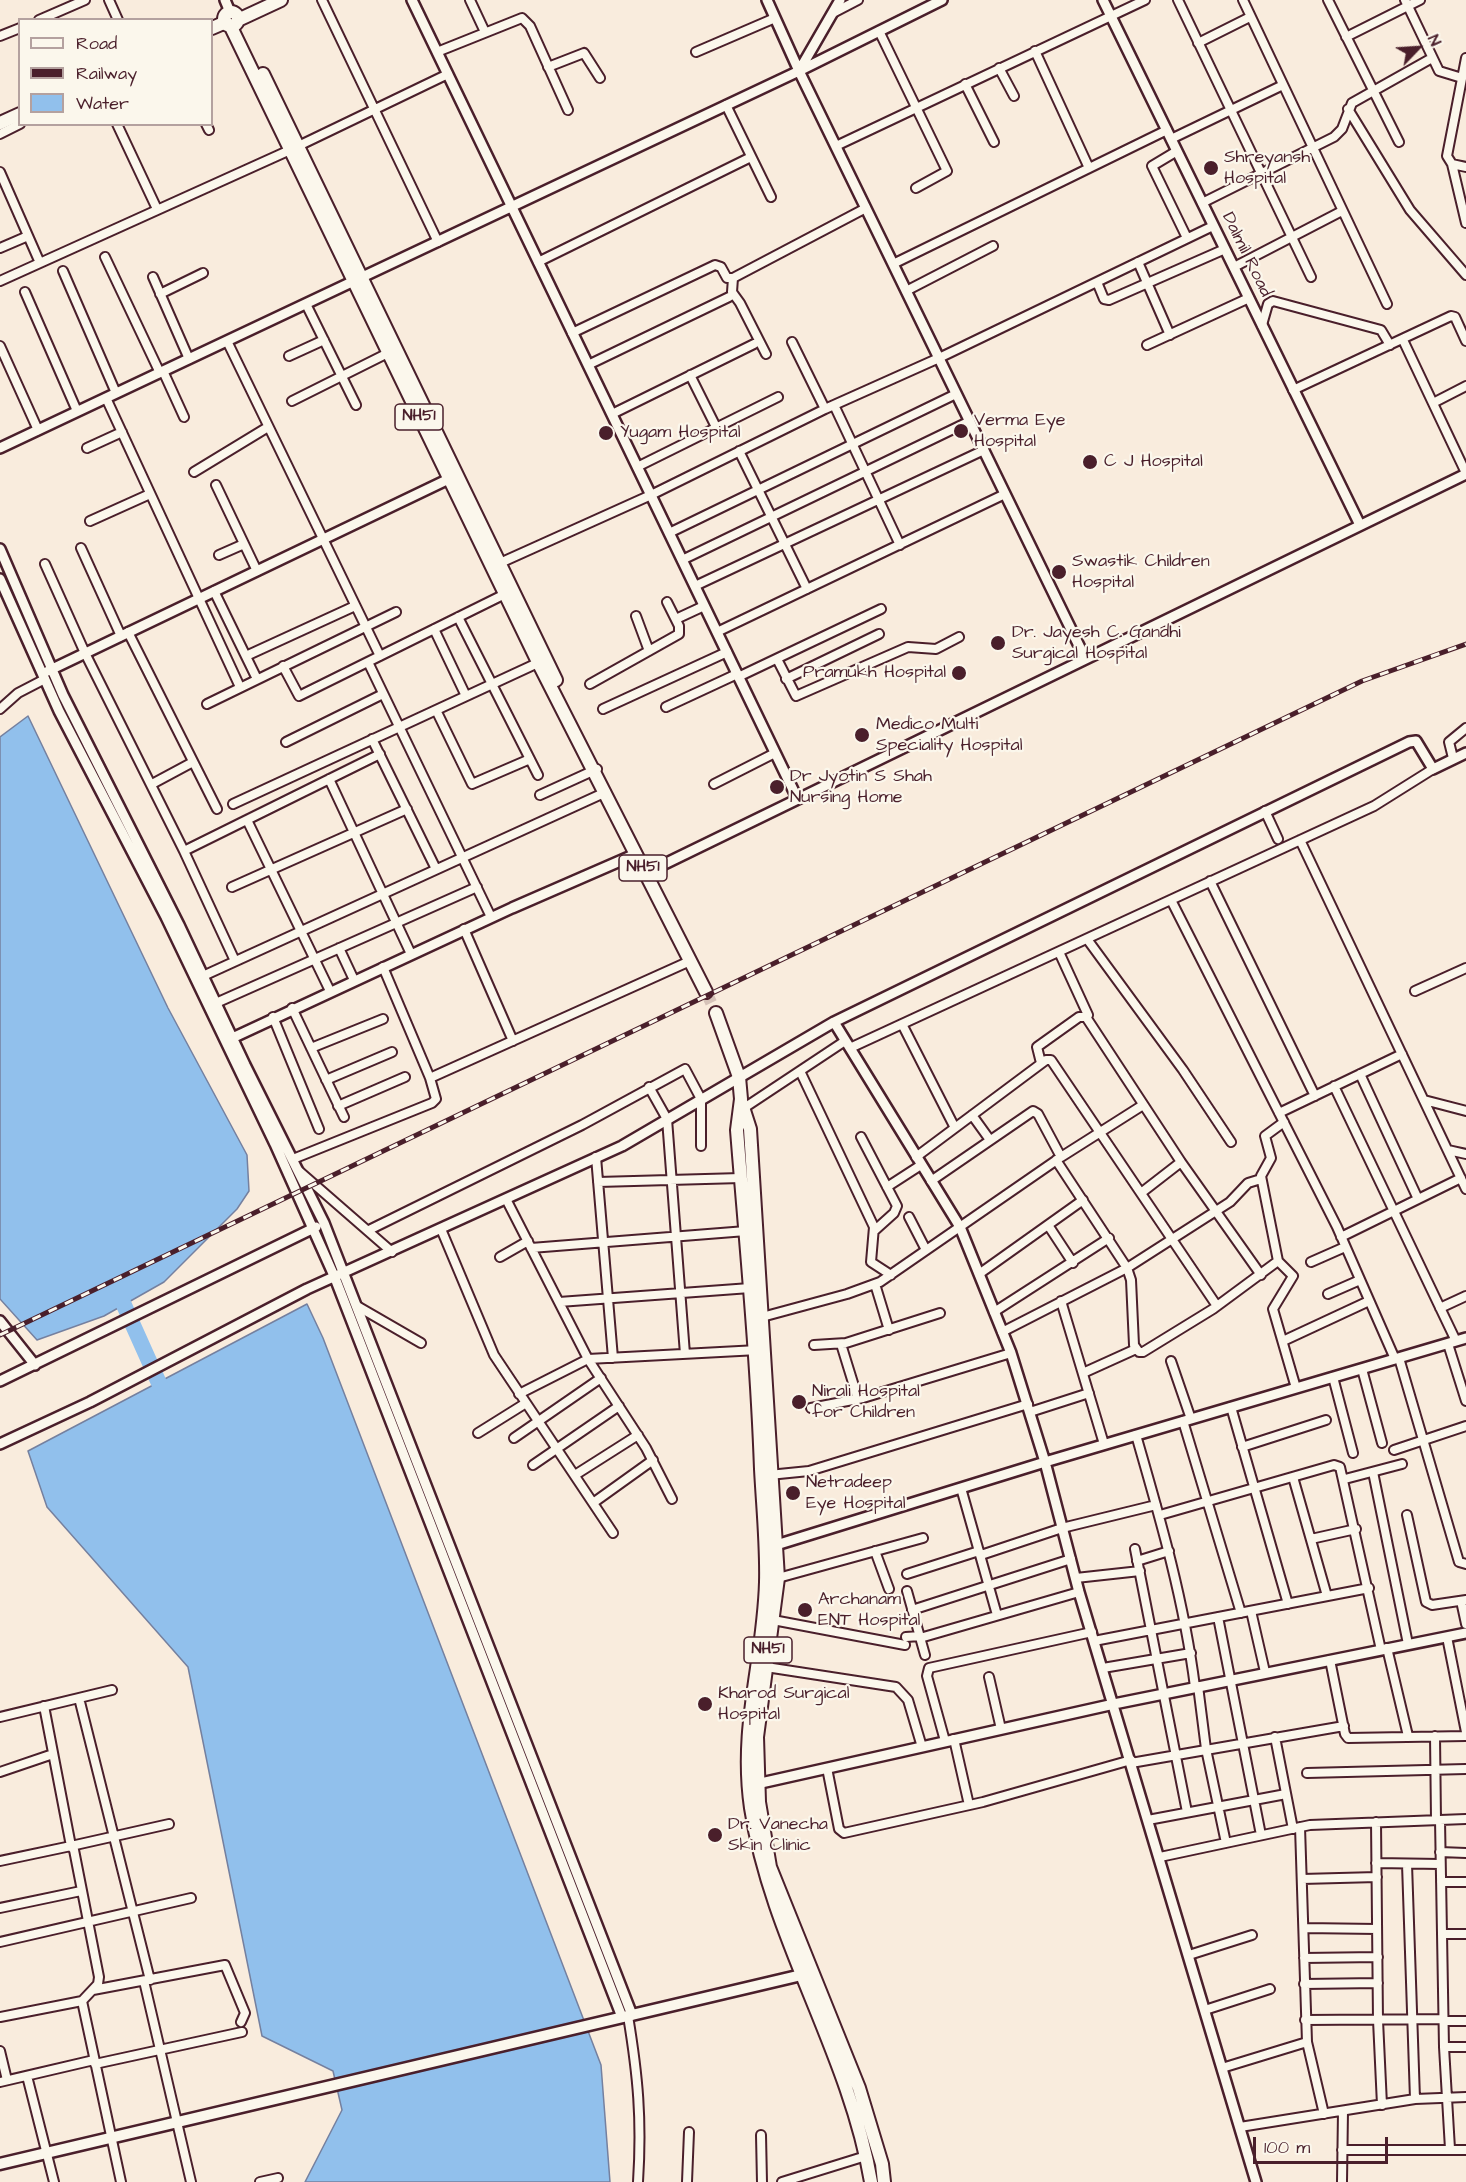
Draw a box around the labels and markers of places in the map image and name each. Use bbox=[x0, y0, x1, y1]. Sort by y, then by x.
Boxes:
place label: Shreyansh Hospital bbox=[1224, 147, 1310, 190]
marker: Shreyansh Hospital bbox=[1202, 159, 1220, 177]
place label: Verma Eye Hospital bbox=[974, 410, 1066, 452]
place label: Yugam Hospital bbox=[620, 422, 740, 444]
marker: Verma Eye Hospital bbox=[952, 422, 970, 440]
marker: Yugam Hospital bbox=[597, 424, 615, 442]
place label: C J Hospital bbox=[1104, 451, 1203, 473]
marker: C J Hospital bbox=[1081, 453, 1099, 471]
place label: Swastik Children Hospital bbox=[1072, 551, 1210, 594]
marker: Swastik Children Hospital bbox=[1050, 563, 1068, 581]
place label: Dr. Jayesh C. Gandhi Surgical Hospital bbox=[1012, 622, 1181, 664]
marker: Dr. Jayesh C. Gandhi Surgical Hospital bbox=[989, 634, 1007, 652]
place label: Pramukh Hospital bbox=[803, 662, 946, 684]
marker: Pramukh Hospital bbox=[950, 664, 968, 682]
place label: Medico Multi Speciality Hospital bbox=[876, 714, 1023, 756]
marker: Medico Multi Speciality Hospital bbox=[853, 726, 871, 744]
place label: Dr Jyotin S Shah Nursing Home bbox=[790, 766, 932, 808]
marker: Dr Jyotin S Shah Nursing Home bbox=[768, 778, 786, 796]
place label: Nirali Hospital for Children bbox=[812, 1381, 920, 1424]
marker: Nirali Hospital for Children bbox=[790, 1393, 808, 1411]
place label: Netradeep Eye Hospital bbox=[806, 1472, 906, 1514]
marker: Netradeep Eye Hospital bbox=[784, 1484, 802, 1502]
place label: Archanam ENT Hospital bbox=[818, 1589, 920, 1632]
marker: Archanam ENT Hospital bbox=[796, 1601, 814, 1619]
place label: Kharod Surgical Hospital bbox=[718, 1683, 849, 1726]
marker: Kharod Surgical Hospital bbox=[696, 1695, 714, 1713]
place label: Dr. Vanecha Skin Clinic bbox=[728, 1814, 828, 1856]
marker: Dr. Vanecha Skin Clinic bbox=[706, 1826, 724, 1844]

